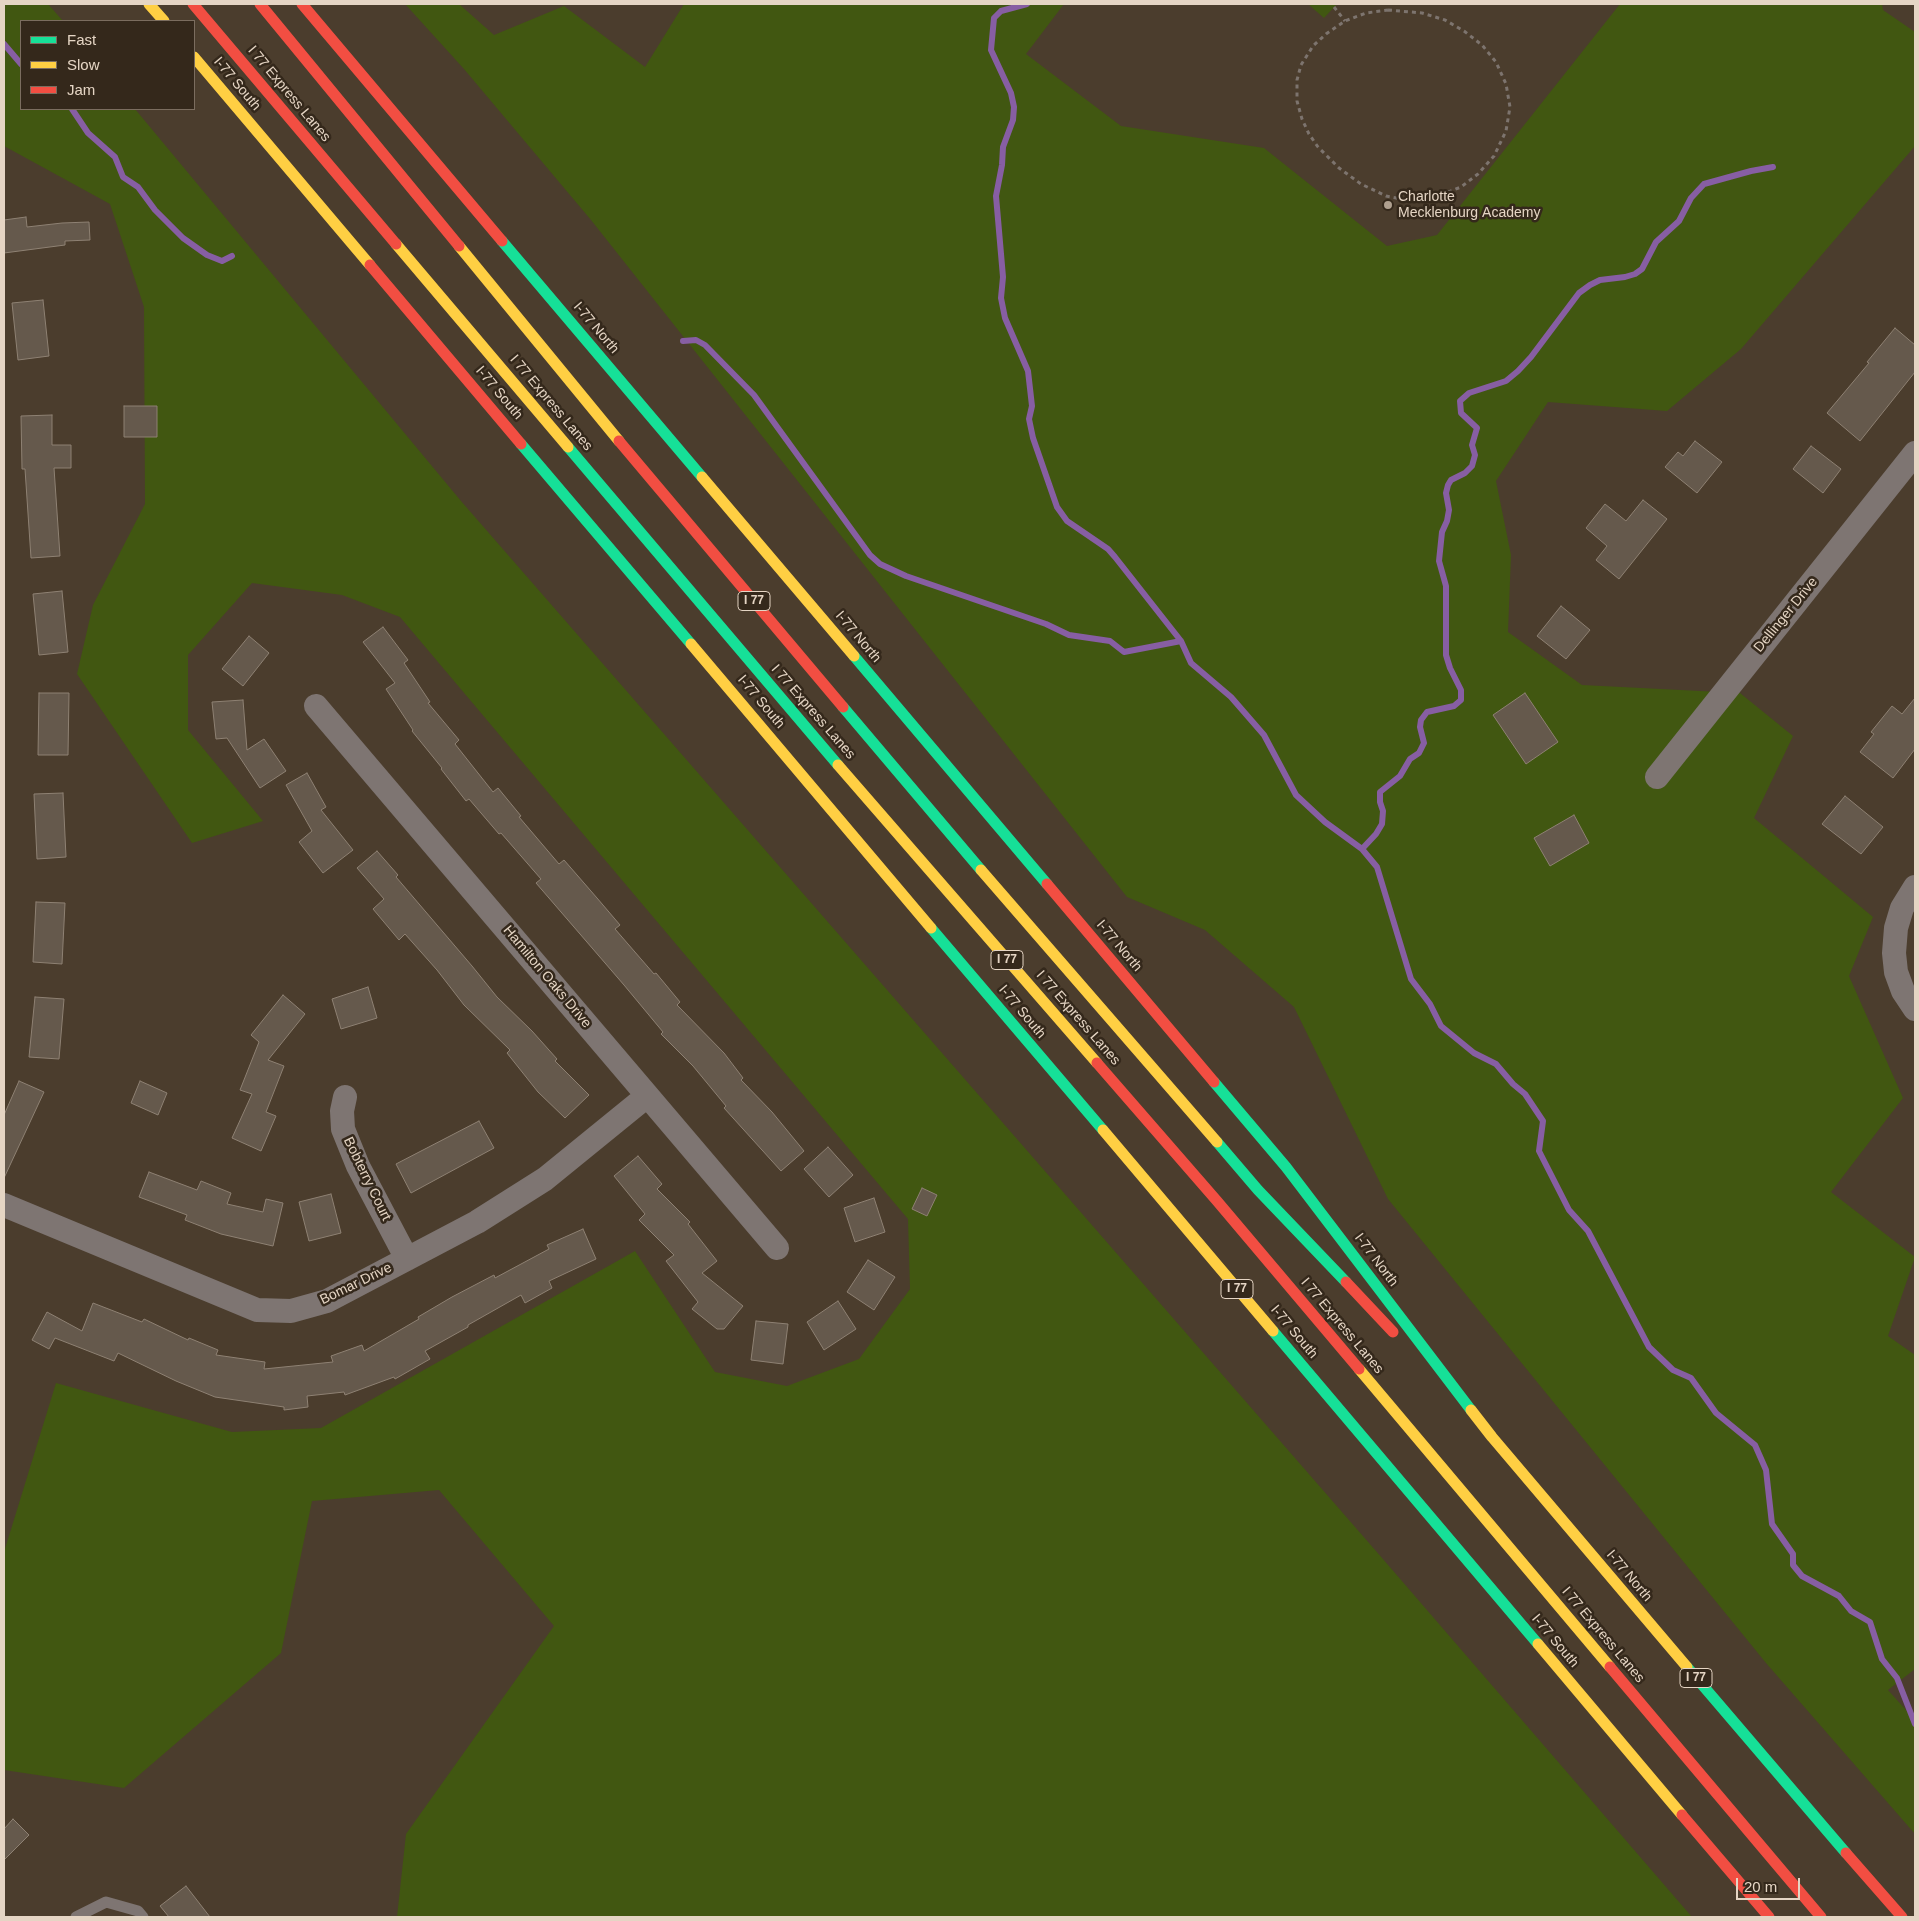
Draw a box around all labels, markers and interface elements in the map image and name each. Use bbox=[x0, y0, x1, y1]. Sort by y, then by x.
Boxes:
legend bbox=[20, 20, 195, 110]
text: Fast bbox=[67, 31, 96, 48]
street label: I 77 Express Lanes bbox=[244, 43, 334, 145]
street label: I-77 South bbox=[210, 54, 264, 114]
text: Slow bbox=[67, 56, 100, 73]
text: Jam bbox=[67, 81, 95, 98]
place label: Charlotte Mecklenburg Academy bbox=[1398, 189, 1540, 222]
marker: Charlotte Mecklenburg Academy bbox=[1382, 199, 1394, 211]
street label: I-77 North bbox=[570, 299, 622, 357]
street label: I 77 Express Lanes bbox=[506, 352, 596, 454]
street label: I-77 South bbox=[472, 363, 526, 423]
street label: Dellinger Drive bbox=[1751, 574, 1821, 656]
road number: I 77 bbox=[738, 592, 770, 610]
street label: I-77 North bbox=[832, 608, 884, 666]
street label: I 77 Express Lanes bbox=[767, 661, 859, 763]
street label: I-77 South bbox=[734, 672, 788, 732]
street label: I-77 North bbox=[1093, 917, 1145, 975]
street label: Hamilton Oaks Drive bbox=[499, 922, 595, 1032]
road number: I 77 bbox=[991, 950, 1023, 970]
street label: I 77 Express Lanes bbox=[1032, 967, 1124, 1069]
street label: I-77 South bbox=[995, 982, 1049, 1042]
street label: Bobterry Court bbox=[339, 1134, 395, 1224]
street label: I-77 North bbox=[1351, 1230, 1401, 1290]
street label: Bomar Drive bbox=[317, 1259, 395, 1309]
street label: I 77 Express Lanes bbox=[1297, 1275, 1387, 1377]
road number: I 77 bbox=[1221, 1280, 1253, 1298]
street label: I-77 South bbox=[1267, 1302, 1321, 1362]
street label: I-77 North bbox=[1603, 1547, 1655, 1605]
street label: I 77 Express Lanes bbox=[1558, 1584, 1648, 1686]
street label: I-77 South bbox=[1528, 1611, 1582, 1671]
road number: I 77 bbox=[1680, 1669, 1712, 1688]
scale bar bbox=[1739, 1868, 1803, 1900]
text: 20 m bbox=[1744, 1878, 1777, 1895]

